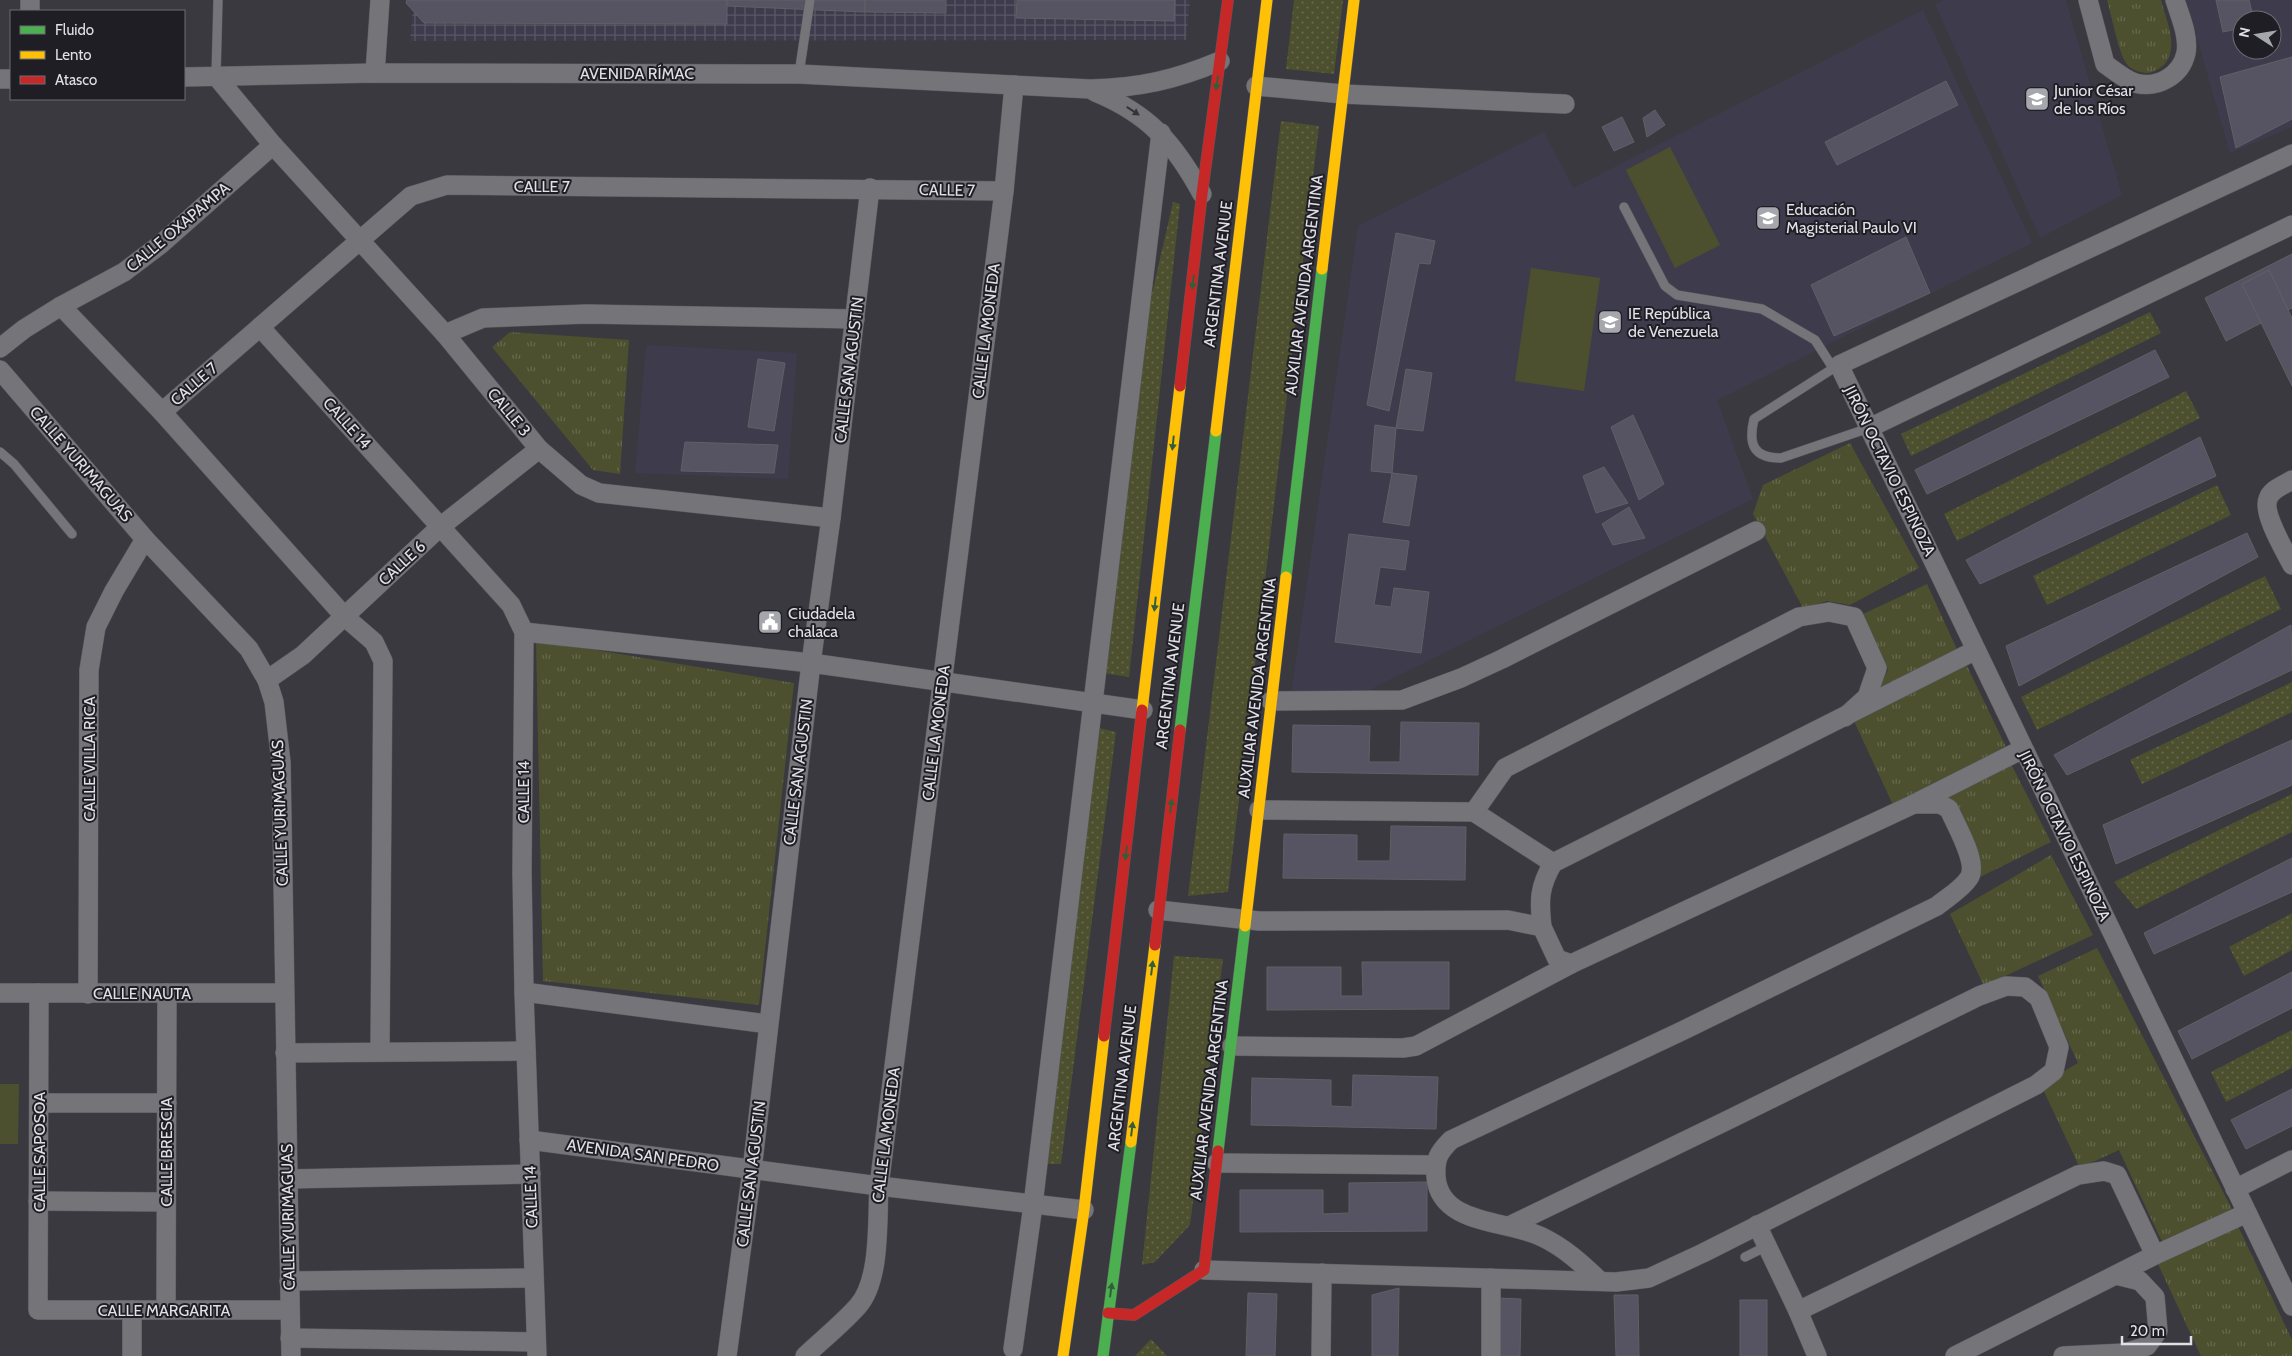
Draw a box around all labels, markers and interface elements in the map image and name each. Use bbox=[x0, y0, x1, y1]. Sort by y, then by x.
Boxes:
legend bbox=[10, 10, 185, 100]
north arrow bbox=[2232, 10, 2282, 60]
text: Fluido bbox=[55, 21, 94, 39]
text: N bbox=[2234, 26, 2254, 39]
text: Lento bbox=[55, 46, 92, 64]
street label: AVENIDA RÍMAC bbox=[580, 64, 694, 83]
text: Atasco bbox=[55, 71, 97, 89]
one-way arrow bbox=[1213, 75, 1221, 91]
place label: Junior César de los Ríos bbox=[2053, 81, 2134, 118]
school or university icon: Junior César de los Ríos bbox=[2024, 86, 2050, 112]
one-way arrow bbox=[1126, 107, 1140, 116]
street label: AUXILIAR AVENIDA ARGENTINA bbox=[1281, 174, 1327, 396]
street label: CALLE 7 bbox=[514, 177, 570, 196]
street label: CALLE OXAPAMPA bbox=[122, 178, 234, 276]
street label: CALLE 7 bbox=[919, 180, 975, 200]
street label: ARGENTINA AVENUE bbox=[1200, 200, 1236, 348]
place label: Educación Magisterial Paulo VI bbox=[1786, 200, 1917, 237]
school or university icon: Educación Magisterial Paulo VI bbox=[1755, 205, 1781, 231]
street label: CALLE LA MONEDA bbox=[968, 262, 1004, 400]
one-way arrow bbox=[1189, 274, 1197, 290]
street label: CALLE SAN AGUSTIN bbox=[831, 296, 867, 444]
place label: IE República de Venezuela bbox=[1628, 304, 1719, 341]
school or university icon: IE República de Venezuela bbox=[1597, 309, 1623, 335]
street label: CALLE 7 bbox=[167, 358, 221, 410]
street label: JIRÓN OCTAVIO ESPINOZA bbox=[1840, 382, 1940, 559]
street label: CALLE 3 bbox=[483, 384, 535, 440]
street label: CALLE 14 bbox=[319, 393, 375, 453]
street label: CALLE YURIMAGUAS bbox=[26, 402, 136, 526]
one-way arrow bbox=[1169, 435, 1177, 451]
street label: CALLE 6 bbox=[375, 537, 429, 589]
street label: AUXILIAR AVENIDA ARGENTINA bbox=[1234, 577, 1280, 799]
one-way arrow bbox=[1151, 597, 1159, 613]
street label: ARGENTINA AVENUE bbox=[1152, 602, 1188, 750]
place label: Ciudadela chalaca bbox=[788, 604, 856, 641]
public building icon: Ciudadela chalaca bbox=[757, 609, 783, 635]
street label: CALLE LA MONEDA bbox=[918, 664, 954, 802]
street label: CALLE VILLA RICA bbox=[80, 696, 99, 821]
street label: CALLE SAN AGUSTIN bbox=[780, 698, 816, 846]
street label: CALLE YURIMAGUAS bbox=[268, 739, 292, 887]
street label: JIRÓN OCTAVIO ESPINOZA bbox=[2015, 747, 2115, 924]
street label: CALLE 14 bbox=[514, 761, 533, 823]
one-way arrow bbox=[1167, 798, 1175, 814]
one-way arrow bbox=[1122, 845, 1130, 861]
one-way arrow bbox=[1148, 959, 1156, 975]
street label: AUXILIAR AVENIDA ARGENTINA bbox=[1186, 979, 1232, 1201]
street label: CALLE NAUTA bbox=[93, 984, 191, 1003]
street label: ARGENTINA AVENUE bbox=[1104, 1004, 1140, 1152]
street label: CALLE LA MONEDA bbox=[868, 1066, 904, 1204]
street label: CALLE SAPOSOA bbox=[30, 1092, 49, 1212]
street label: CALLE BRESCIA bbox=[157, 1097, 176, 1207]
street label: CALLE SAN AGUSTIN bbox=[733, 1100, 769, 1248]
one-way arrow bbox=[1128, 1121, 1136, 1137]
street label: AVENIDA SAN PEDRO bbox=[566, 1135, 720, 1175]
street label: CALLE YURIMAGUAS bbox=[277, 1144, 299, 1290]
street label: CALLE 14 bbox=[520, 1165, 542, 1229]
one-way arrow bbox=[1107, 1282, 1115, 1298]
street label: CALLE MARGARITA bbox=[98, 1301, 230, 1320]
scale bar bbox=[2122, 1314, 2191, 1346]
text: 20 m bbox=[2130, 1322, 2165, 1340]

